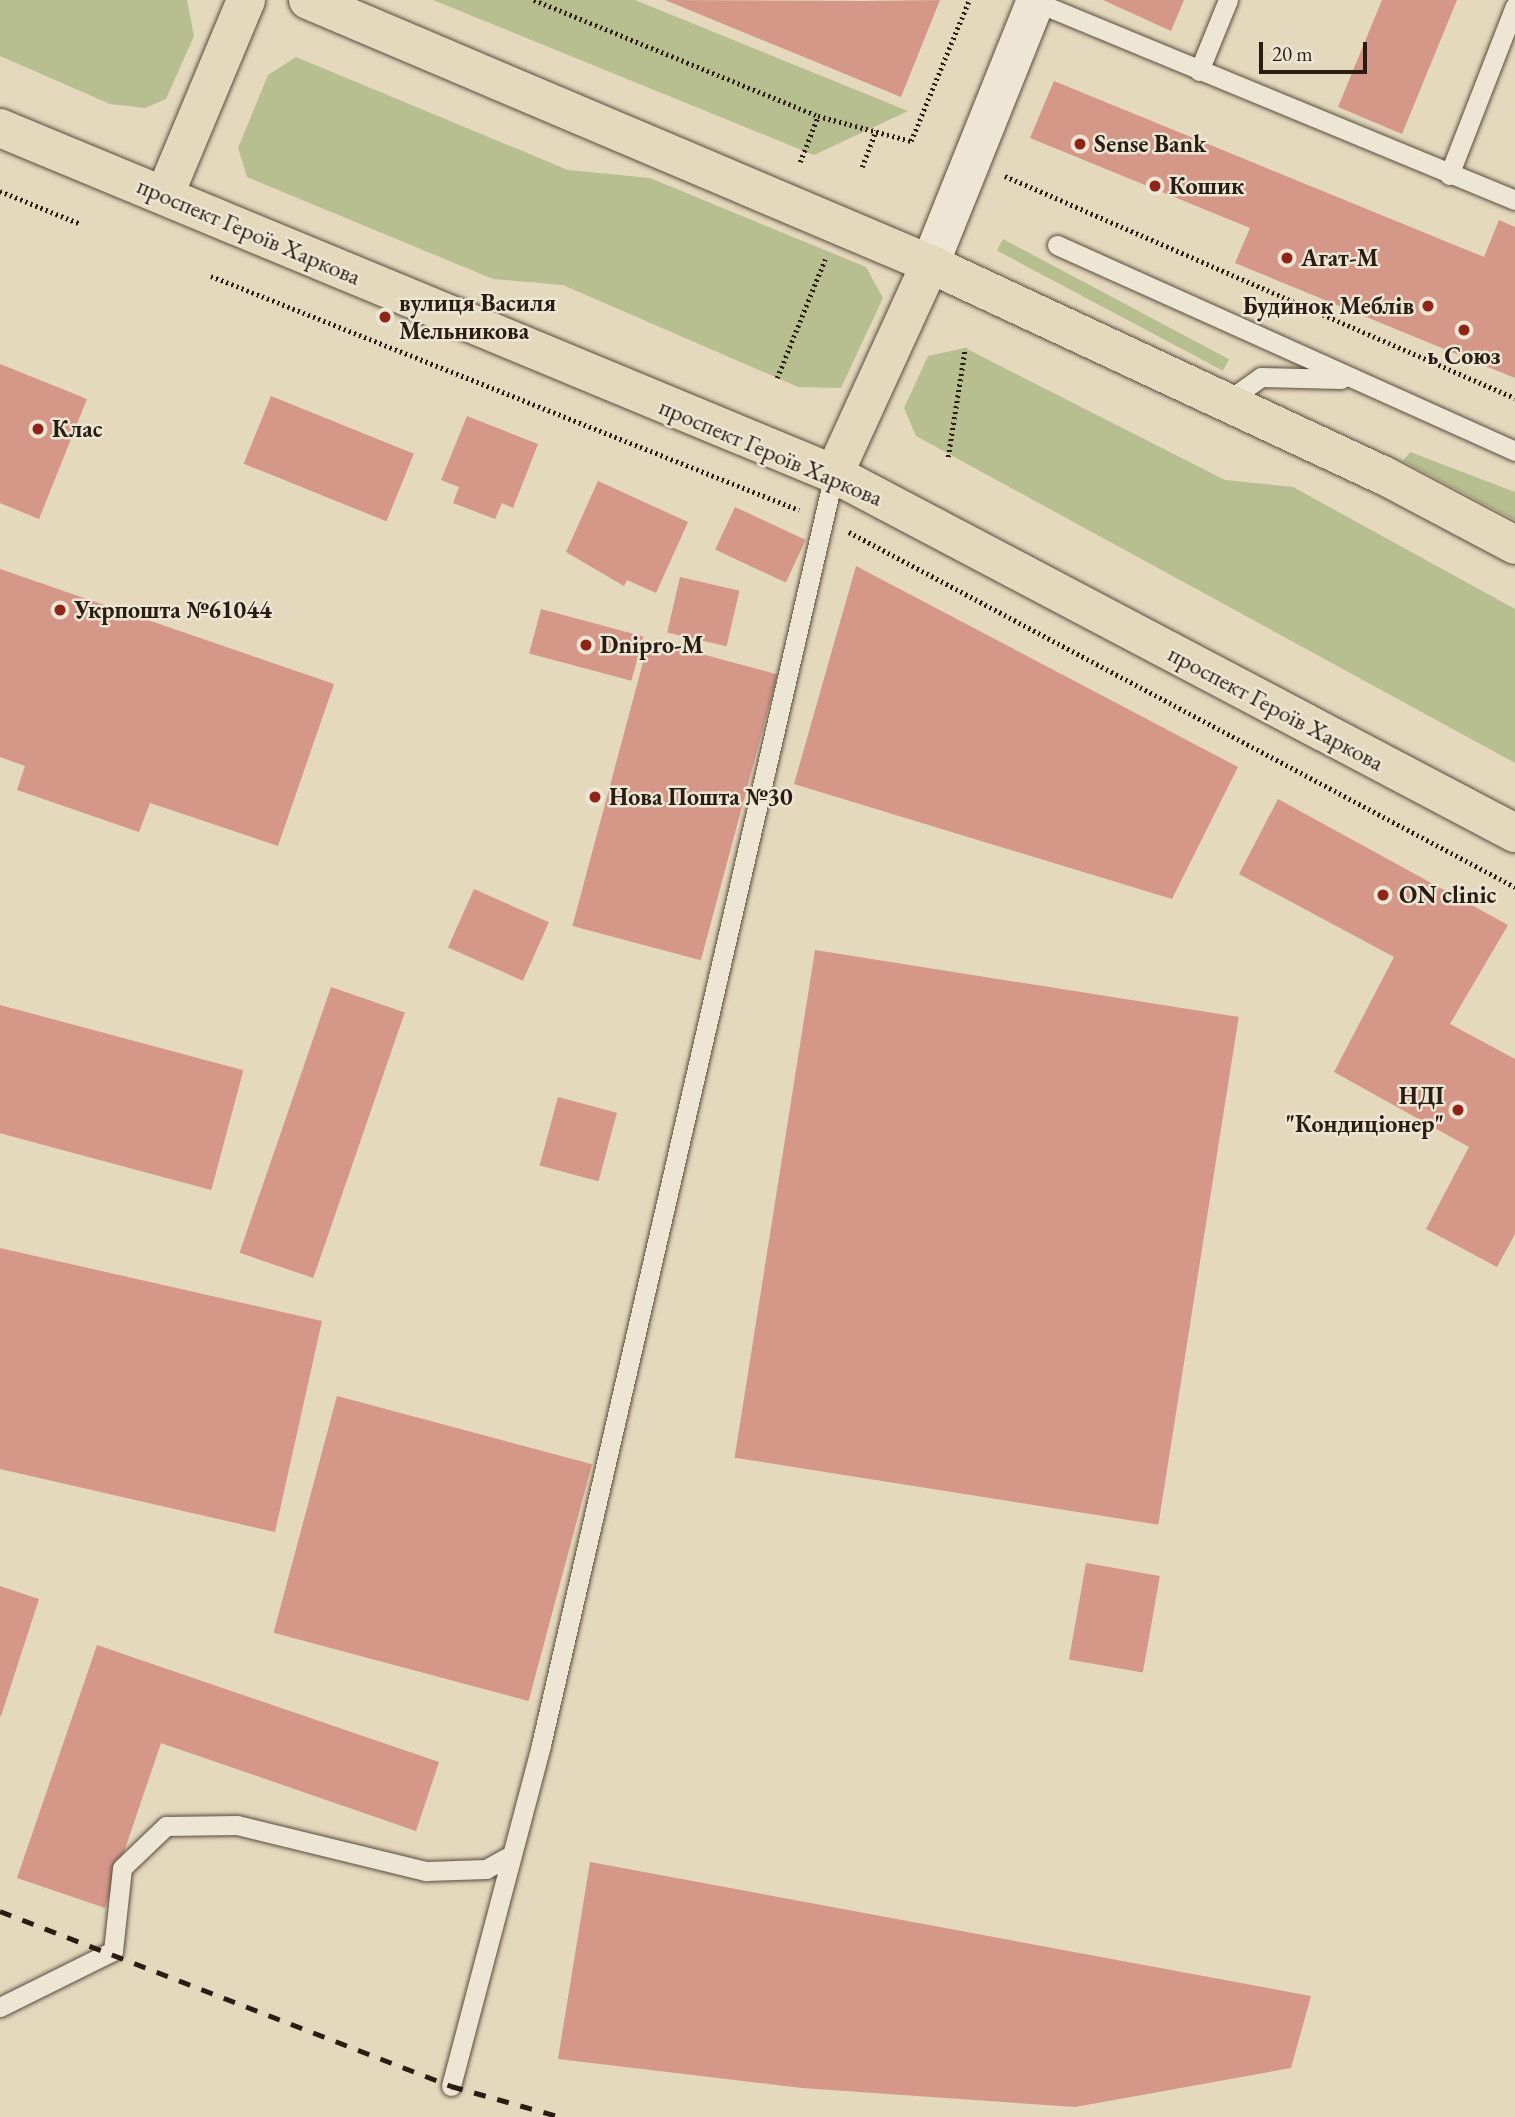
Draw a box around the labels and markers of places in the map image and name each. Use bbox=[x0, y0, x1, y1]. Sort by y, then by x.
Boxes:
place label: Sense Bank bbox=[1094, 130, 1206, 158]
marker: Sense Bank bbox=[1072, 136, 1088, 152]
place label: Кошик bbox=[1169, 172, 1244, 200]
marker: Кошик bbox=[1147, 178, 1163, 194]
place label: Агат-М bbox=[1301, 244, 1379, 272]
marker: Агат-М bbox=[1279, 250, 1295, 266]
place label: вулиця Василя Мельникова bbox=[399, 289, 556, 345]
place label: Будинок Меблів bbox=[1243, 292, 1414, 320]
marker: Будинок Меблів bbox=[1420, 298, 1436, 314]
marker: вулиця Василя Мельникова bbox=[377, 309, 393, 325]
marker: ь Союз bbox=[1456, 322, 1472, 338]
place label: ь Союз bbox=[1427, 342, 1501, 370]
place label: Клас bbox=[52, 415, 103, 443]
marker: Клас bbox=[30, 421, 46, 437]
place label: Укрпошта №61044 bbox=[74, 596, 272, 624]
marker: Укрпошта №61044 bbox=[52, 602, 68, 618]
place label: Dnipro-M bbox=[600, 631, 704, 659]
marker: Dnipro-M bbox=[578, 637, 594, 653]
place label: Нова Пошта №30 bbox=[609, 783, 793, 811]
marker: Нова Пошта №30 bbox=[587, 789, 603, 805]
place label: ON clinic bbox=[1399, 881, 1496, 909]
marker: ON clinic bbox=[1373, 885, 1393, 905]
place label: НДІ "Кондиціонер" bbox=[1285, 1082, 1444, 1138]
marker: НДІ "Кондиціонер" bbox=[1450, 1102, 1466, 1118]

